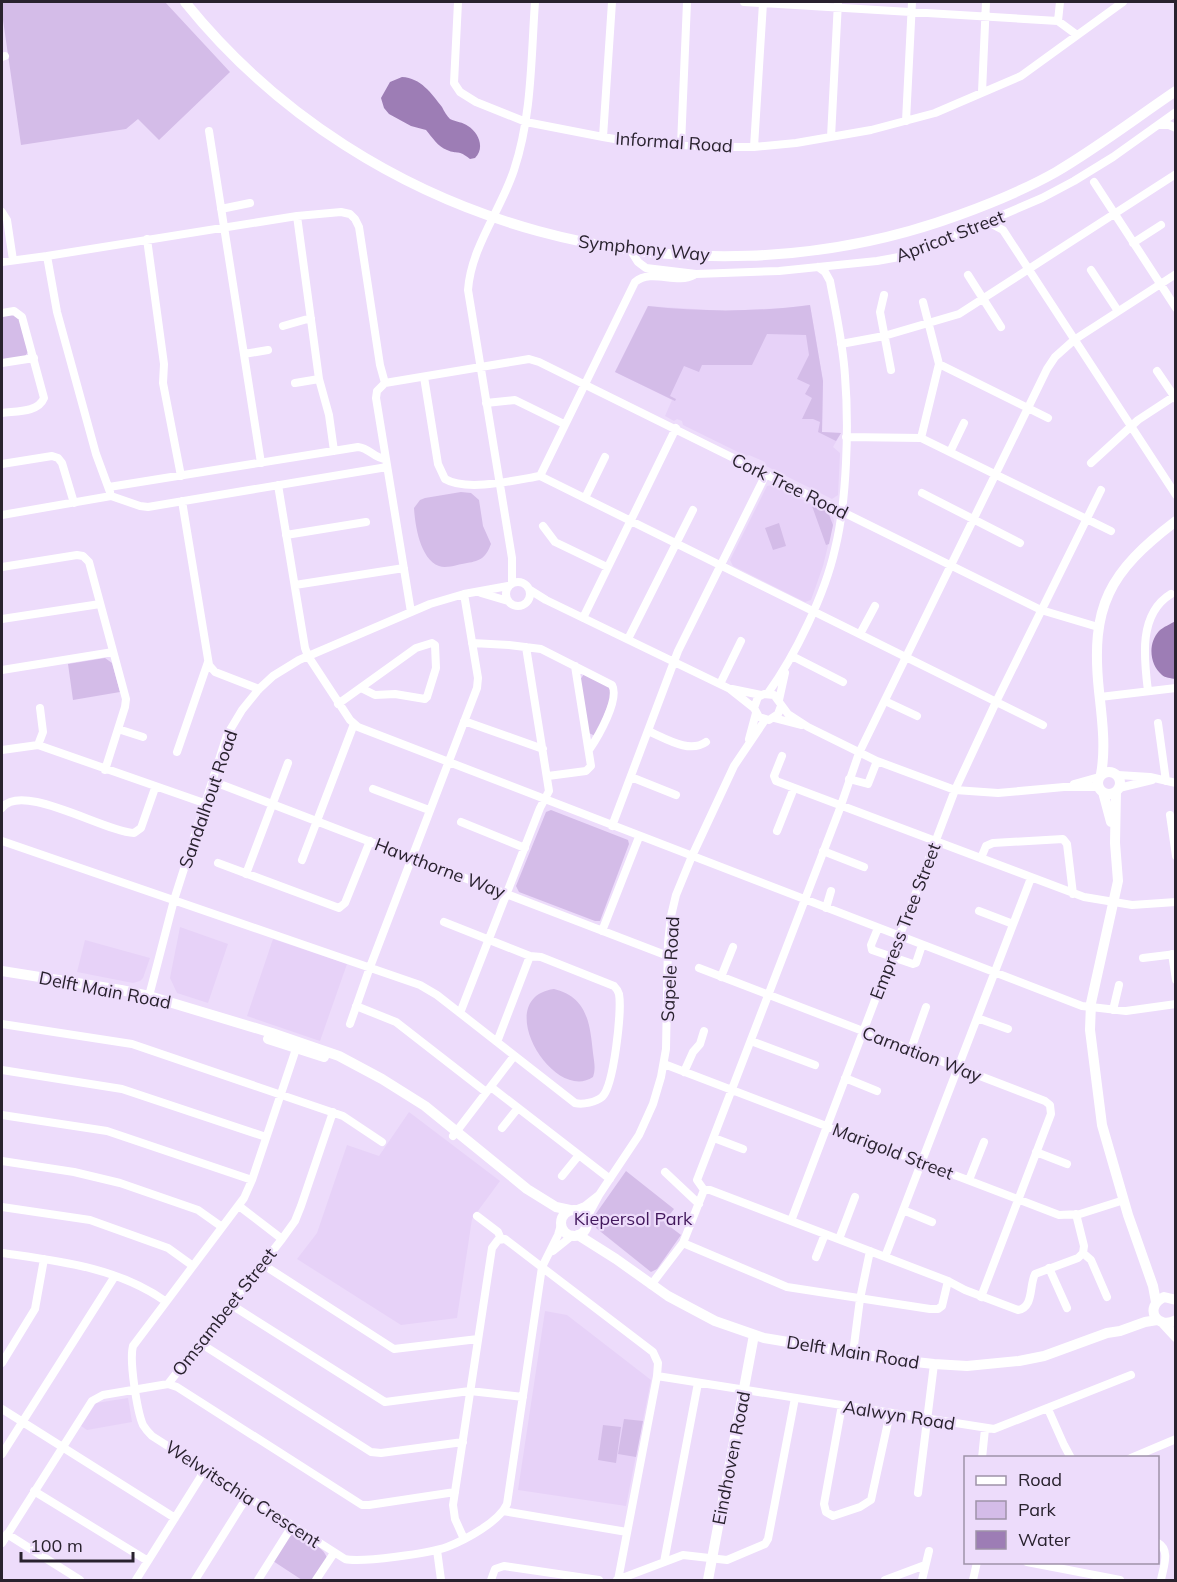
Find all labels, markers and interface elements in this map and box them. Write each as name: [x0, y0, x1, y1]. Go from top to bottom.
street label: Informal Road: [615, 126, 733, 158]
street label: Apricot Street: [892, 205, 1008, 267]
street label: Symphony Way: [577, 230, 711, 266]
street label: Cork Tree Road: [728, 448, 852, 524]
street label: Sandalhout Road: [174, 727, 242, 871]
street label: Hawthorne Way: [371, 832, 509, 904]
street label: Empress Tree Street: [865, 839, 945, 1003]
street label: Sapele Road: [656, 916, 684, 1022]
street label: Delft Main Road: [37, 966, 173, 1014]
street label: Carnation Way: [859, 1021, 985, 1087]
street label: Marigold Street: [829, 1117, 957, 1185]
park label: Kiepersol Park: [574, 1207, 693, 1230]
street label: Omsambeet Street: [167, 1243, 281, 1381]
street label: Delft Main Road: [785, 1330, 921, 1374]
street label: Eindhoven Road: [707, 1389, 755, 1527]
street label: Aalwyn Road: [841, 1395, 957, 1435]
street label: Welwitschia Crescent: [161, 1435, 325, 1553]
legend: [964, 1456, 1159, 1564]
text: Road: [1018, 1468, 1062, 1491]
text: Park: [1018, 1498, 1057, 1521]
scale bar: [21, 1525, 134, 1563]
text: Water: [1018, 1528, 1071, 1551]
text: 100 m: [30, 1534, 83, 1557]

